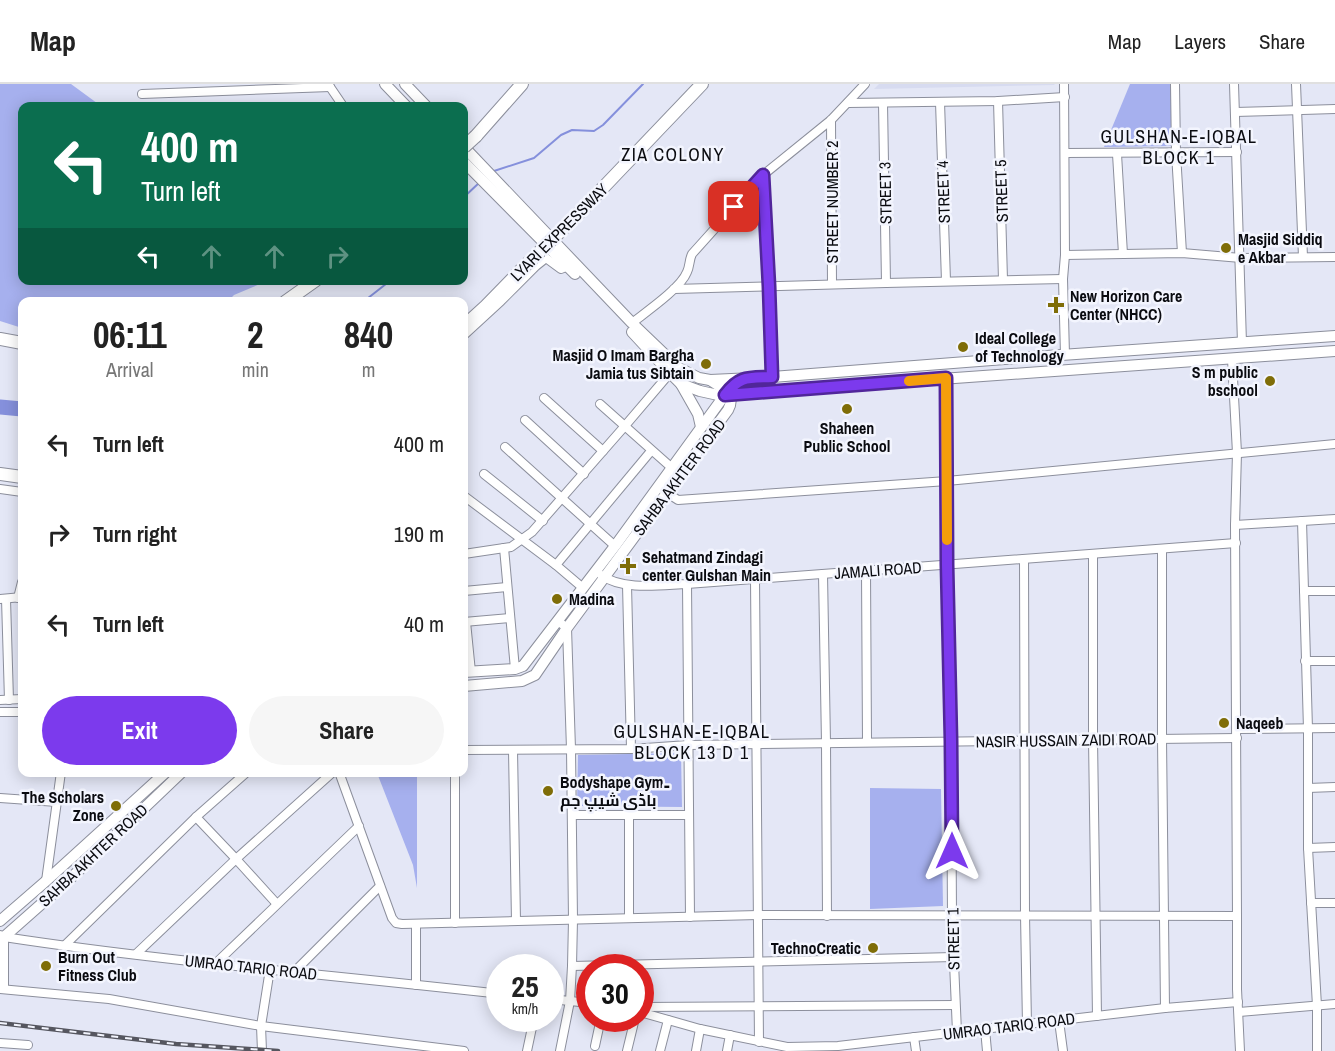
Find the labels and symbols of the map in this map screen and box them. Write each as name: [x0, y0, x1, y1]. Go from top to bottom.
district label: GULSHAN-E-IQBAL BLOCK 1: [1100, 124, 1258, 170]
street label: STREET NUMBER 2: [821, 141, 843, 263]
district label: ZIA COLONY: [621, 142, 725, 167]
street label: STREET 5: [989, 159, 1013, 223]
street label: STREET 4: [931, 160, 955, 224]
street label: STREET 3: [873, 162, 897, 224]
street label: LYARI EXPRESSWAY: [505, 178, 613, 286]
pin: [708, 181, 759, 232]
place label: Masjid Siddiq e Akbar: [1238, 228, 1323, 268]
marker: Masjid Siddiq e Akbar: [1219, 241, 1233, 255]
place label: New Horizon Care Center (NHCC): [1070, 285, 1182, 325]
marker: New Horizon Care Center (NHCC): [1047, 296, 1065, 314]
place label: Ideal College of Technology: [975, 327, 1064, 367]
marker: Ideal College of Technology: [956, 340, 970, 354]
place label: Masjid O Imam Bargha Jamia tus Sibtain: [553, 344, 695, 384]
marker: Masjid O Imam Bargha Jamia tus Sibtain: [699, 357, 713, 371]
place label: S m public bschool: [1192, 361, 1258, 401]
marker: S m public bschool: [1263, 374, 1277, 388]
marker: Shaheen Public School: [840, 402, 854, 416]
street label: SAHBA AKHTER ROAD: [628, 414, 730, 540]
place label: Shaheen Public School: [804, 417, 890, 457]
place label: Sehatmand Zindagi center Gulshan Main: [642, 546, 771, 586]
street label: JAMALI ROAD: [834, 556, 922, 584]
marker: Sehatmand Zindagi center Gulshan Main: [619, 557, 637, 575]
place label: Madina: [569, 588, 615, 610]
marker: Madina: [550, 592, 564, 606]
place label: Naqeeb: [1236, 712, 1283, 734]
marker: Naqeeb: [1217, 716, 1231, 730]
district label: GULSHAN-E-IQBAL BLOCK 13 D 1: [613, 719, 771, 765]
street label: NASIR HUSSAIN ZAIDI ROAD: [975, 727, 1157, 753]
place label: Bodyshape Gym۔ باڈی شیپ جم: [560, 771, 670, 812]
marker: Bodyshape Gym۔ باڈی شیپ جم: [541, 784, 555, 798]
place label: The Scholars Zone: [22, 786, 104, 826]
street label: SAHBA AKHTER ROAD: [34, 799, 152, 911]
marker: The Scholars Zone: [109, 799, 123, 813]
position arrow: [920, 819, 984, 883]
street label: STREET 1: [941, 907, 965, 970]
place label: TechnoCreatic: [771, 937, 861, 959]
marker: TechnoCreatic: [866, 941, 880, 955]
place label: Burn Out Fitness Club: [58, 946, 137, 986]
street label: UMRAO TARIQ ROAD: [184, 949, 318, 985]
speed limit sign: 30: [576, 954, 654, 1032]
marker: Burn Out Fitness Club: [39, 959, 53, 973]
street label: UMRAO TARIQ ROAD: [942, 1007, 1076, 1045]

